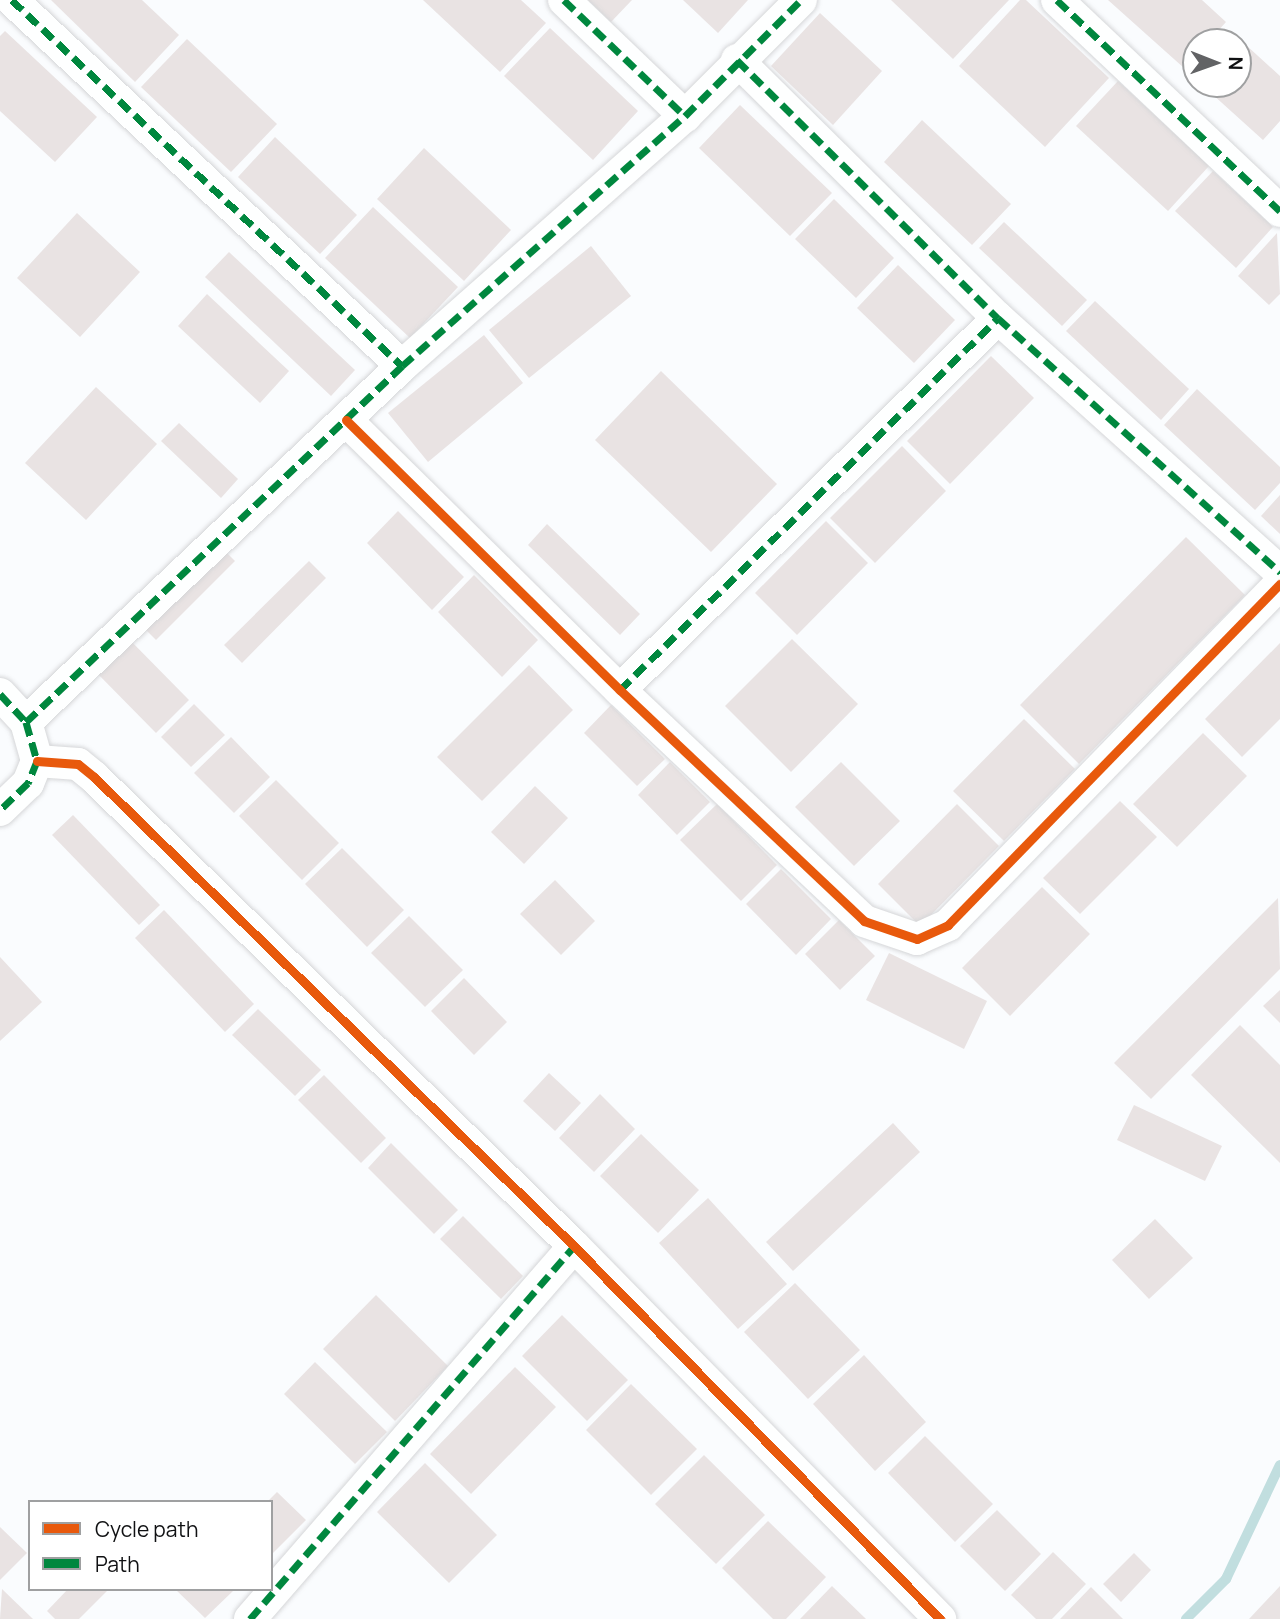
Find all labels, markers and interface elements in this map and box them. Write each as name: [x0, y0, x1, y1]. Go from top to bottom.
north arrow: [1182, 28, 1252, 98]
text: N: [1223, 56, 1249, 70]
legend: [28, 1500, 273, 1591]
text: Cycle path: [95, 1515, 198, 1543]
text: Path: [95, 1550, 140, 1578]

